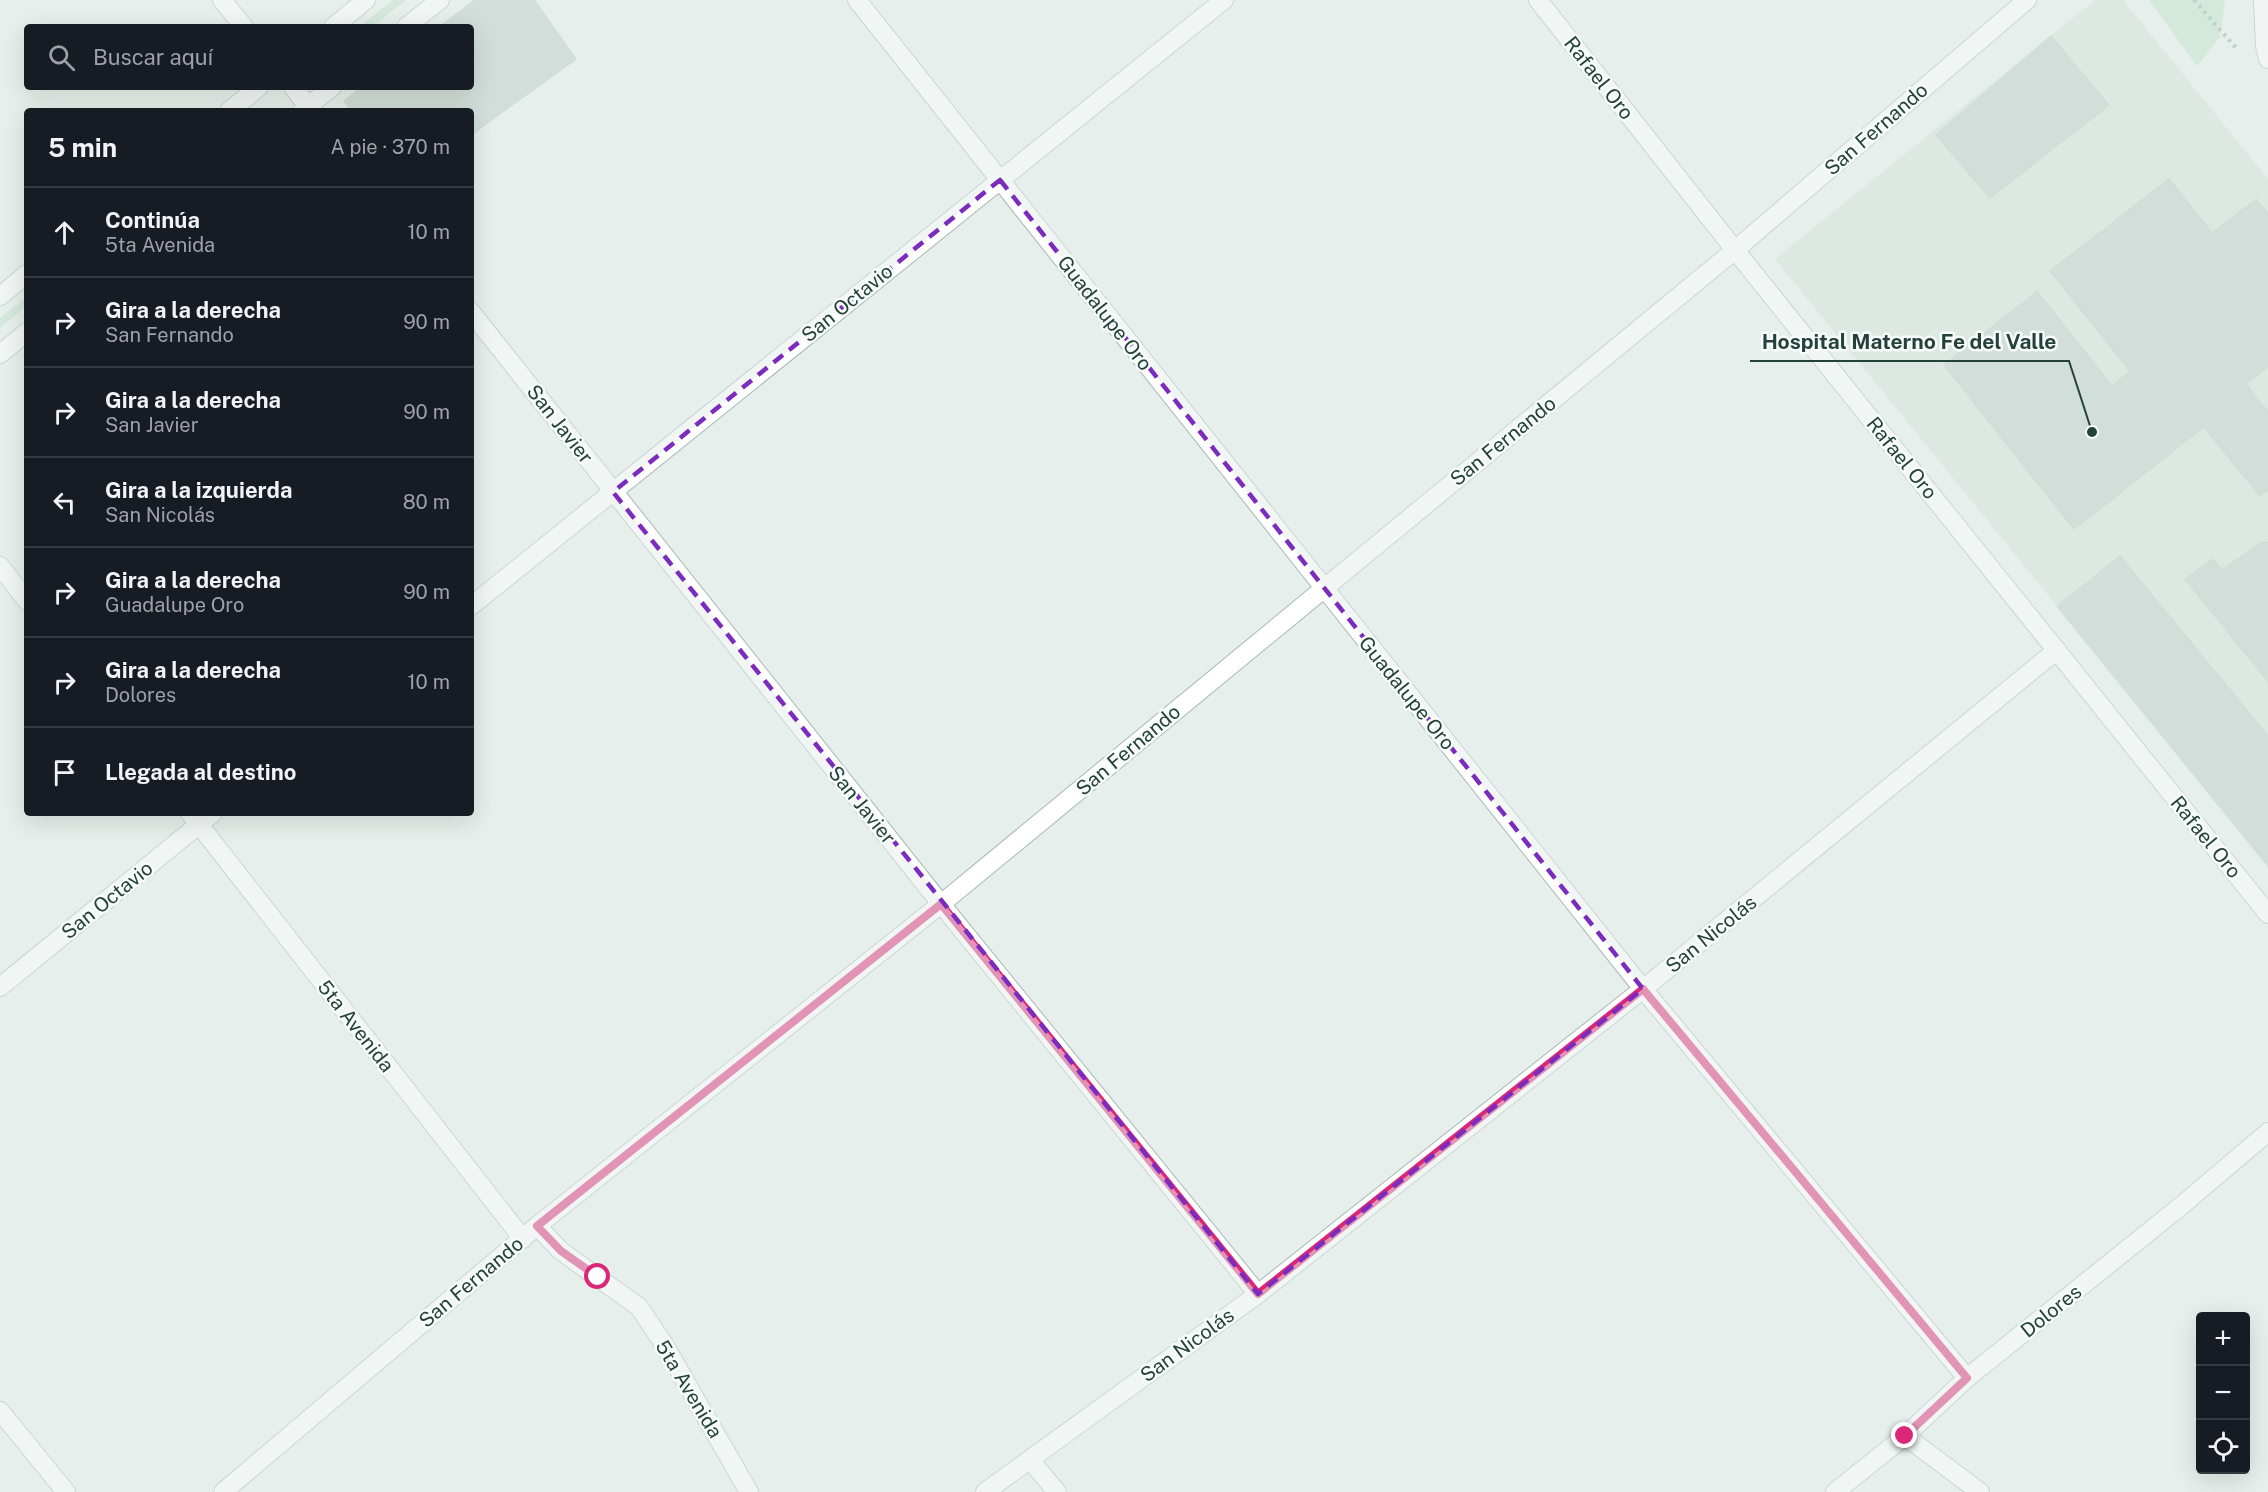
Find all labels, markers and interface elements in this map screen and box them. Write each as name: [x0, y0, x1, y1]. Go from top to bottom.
search box: [24, 24, 474, 90]
street label: Rafael Oro: [1559, 32, 1639, 124]
icon: search: [45, 41, 78, 74]
text: Buscar aquí: [93, 44, 213, 70]
street label: San Fernando: [1819, 78, 1933, 180]
text: 5 min: [48, 132, 117, 163]
text: A pie · 370 m: [330, 135, 450, 159]
text: Continúa: [105, 207, 200, 233]
icon: ahead: [48, 216, 81, 249]
text: 10 m: [407, 220, 450, 244]
text: 5ta Avenida: [105, 233, 215, 257]
street label: Guadalupe Oro: [1053, 251, 1157, 375]
street label: San Octavio: [796, 259, 898, 347]
text: Gira a la derecha: [105, 297, 281, 323]
icon: right: [48, 306, 81, 339]
text: 90 m: [403, 310, 450, 334]
callout: Hospital Materno Fe del Valle: [1750, 322, 2069, 361]
text: San Fernando: [105, 323, 234, 347]
text: Hospital Materno Fe del Valle: [1762, 329, 2056, 354]
street label: San Javier: [522, 380, 598, 468]
text: Gira a la derecha: [105, 387, 281, 413]
street label: San Fernando: [1445, 391, 1561, 491]
icon: right: [48, 396, 81, 429]
text: 90 m: [403, 400, 450, 424]
street label: Rafael Oro: [1862, 412, 1942, 504]
text: San Javier: [105, 413, 198, 437]
text: Gira a la izquierda: [105, 477, 292, 503]
icon: left: [48, 486, 81, 519]
text: 80 m: [403, 490, 450, 514]
text: San Nicolás: [105, 503, 215, 527]
text: Gira a la derecha: [105, 567, 281, 593]
icon: right: [48, 576, 81, 609]
text: 90 m: [403, 580, 450, 604]
text: Guadalupe Oro: [105, 593, 244, 617]
street label: Guadalupe Oro: [1354, 631, 1460, 755]
text: Gira a la derecha: [105, 657, 281, 683]
icon: right: [48, 666, 81, 699]
text: 10 m: [407, 670, 450, 694]
text: Dolores: [105, 683, 176, 707]
street label: San Fernando: [1071, 699, 1185, 801]
icon: arrive: [48, 756, 81, 789]
text: Llegada al destino: [105, 759, 296, 785]
street label: San Javier: [823, 761, 901, 849]
street label: Rafael Oro: [2166, 791, 2246, 883]
street label: San Octavio: [56, 856, 158, 944]
street label: San Nicolás: [1661, 890, 1761, 978]
street label: 5ta Avenida: [313, 975, 399, 1077]
street label: San Fernando: [414, 1231, 528, 1333]
route start: [584, 1263, 610, 1289]
street label: Dolores: [2016, 1279, 2086, 1343]
street label: San Nicolás: [1135, 1303, 1239, 1387]
map controls: [2196, 1312, 2250, 1474]
button: +: [2196, 1312, 2250, 1366]
street label: 5ta Avenida: [650, 1336, 728, 1442]
button: −: [2196, 1366, 2250, 1420]
button: locate: [2196, 1420, 2250, 1474]
route end: [1891, 1422, 1917, 1448]

